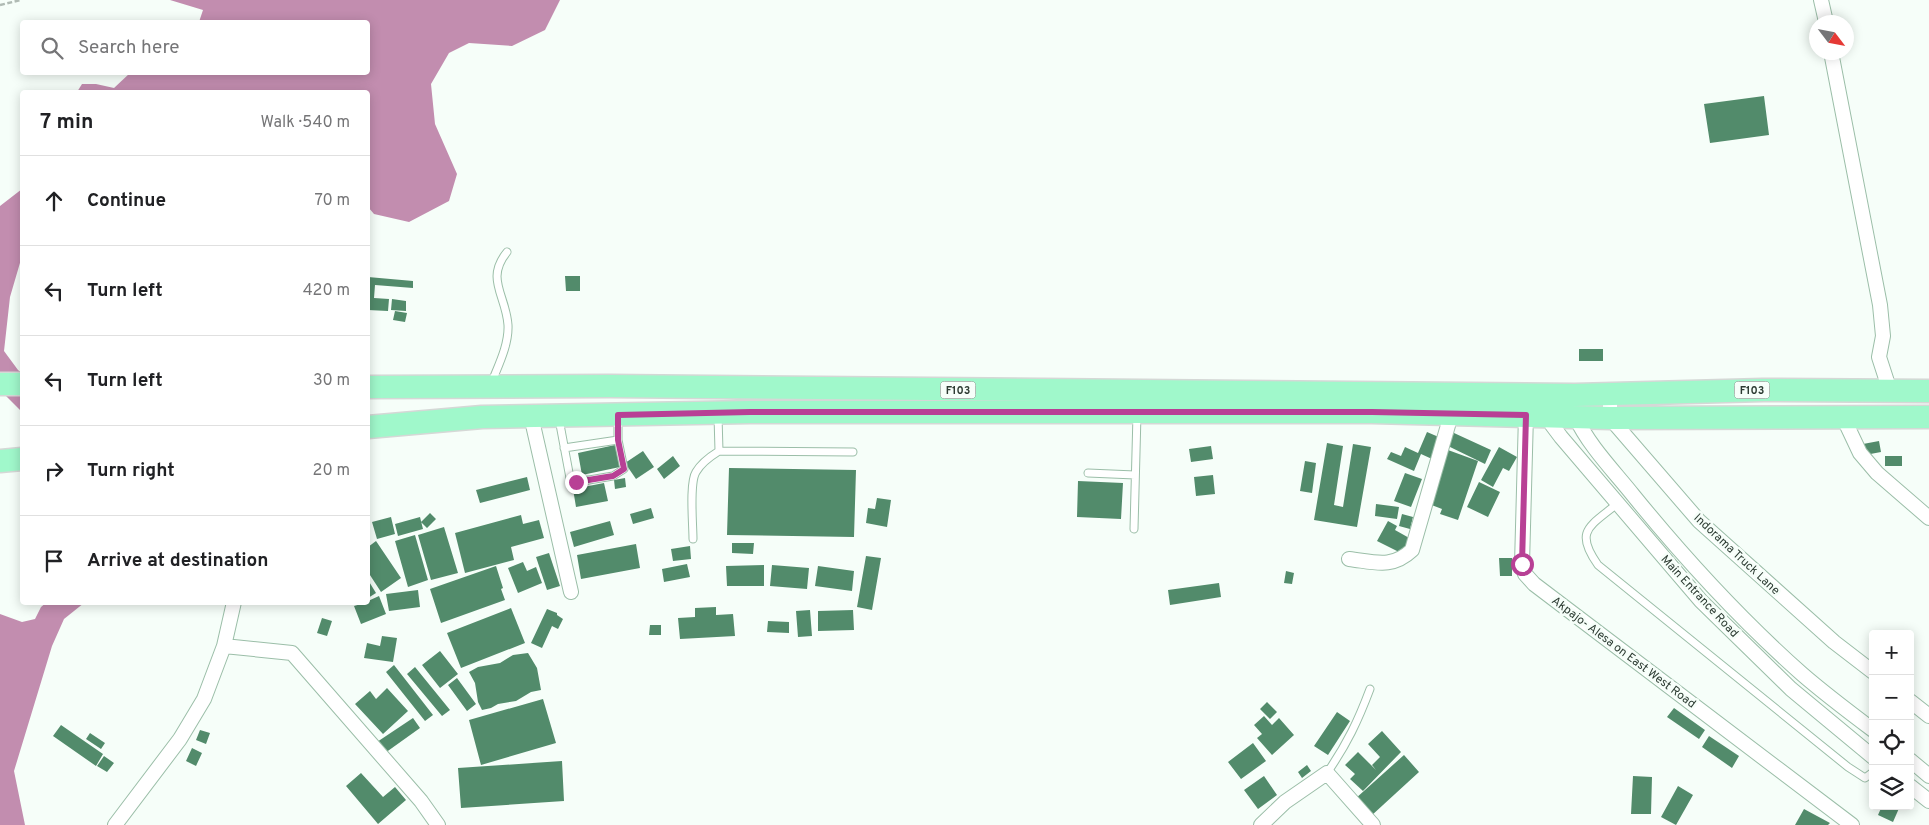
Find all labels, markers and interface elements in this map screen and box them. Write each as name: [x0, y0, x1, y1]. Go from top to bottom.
north arrow: [1809, 15, 1854, 60]
search box: [20, 20, 370, 75]
icon: search: [38, 34, 66, 62]
text: Search here: [78, 36, 180, 60]
text: 7 min: [40, 109, 93, 136]
text: Walk · 540 m: [261, 113, 350, 133]
icon: ahead: [40, 187, 68, 215]
text: Continue: [87, 189, 166, 213]
text: 70 m: [315, 191, 350, 211]
icon: left: [40, 277, 68, 305]
text: Turn left: [87, 279, 163, 303]
text: 420 m: [303, 281, 350, 301]
icon: left: [40, 367, 68, 395]
text: Turn left: [87, 369, 163, 393]
text: 30 m: [313, 371, 350, 391]
road number: F103: [940, 382, 976, 398]
road number: F103: [1734, 382, 1770, 398]
icon: right: [40, 457, 68, 485]
text: Turn right: [87, 459, 175, 483]
text: 20 m: [313, 461, 350, 481]
route end: [565, 471, 588, 494]
street label: Indorama Truck Lane: [1690, 511, 1783, 599]
icon: arrive: [40, 547, 68, 575]
text: Arrive at destination: [87, 549, 268, 573]
street label: Main Entrance Road: [1657, 552, 1742, 641]
route start: [1511, 553, 1534, 576]
street label: Akpajo- Alesa on East West Road: [1548, 593, 1699, 712]
map controls: [1869, 630, 1914, 810]
button: +: [1869, 630, 1914, 675]
button: −: [1869, 675, 1914, 720]
button: locate: [1869, 720, 1914, 765]
button: layers: [1869, 765, 1914, 810]

